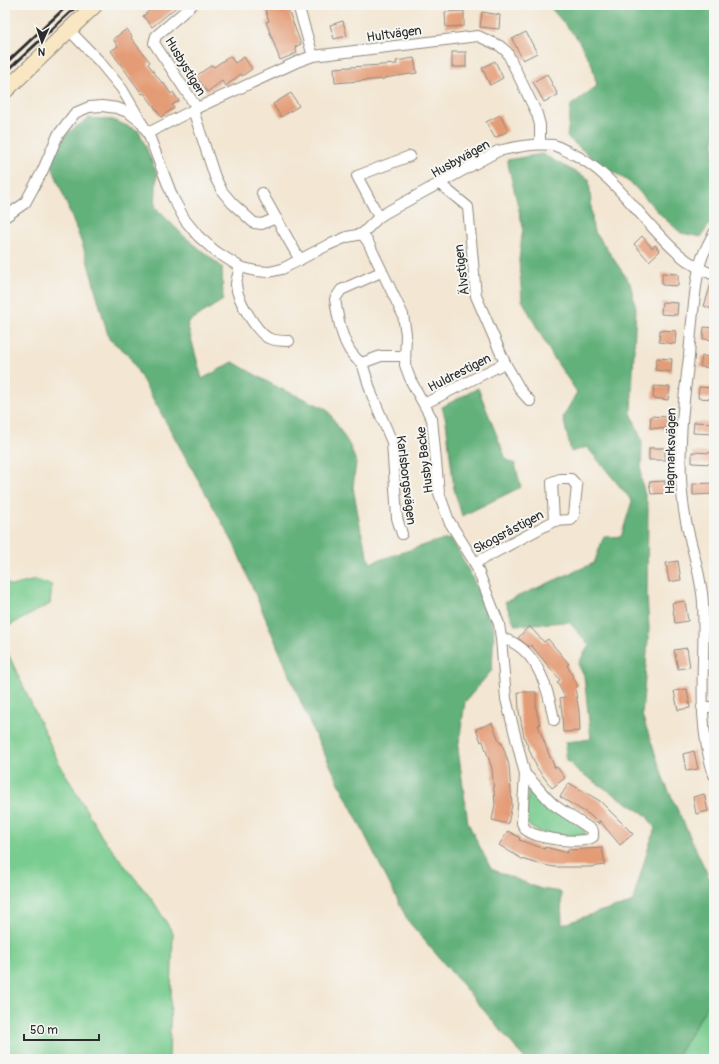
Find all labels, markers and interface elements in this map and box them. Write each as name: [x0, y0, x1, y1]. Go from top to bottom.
north arrow: [22, 22, 62, 62]
street label: Hultvägen: [366, 22, 423, 46]
street label: Husbystigen: [161, 34, 209, 99]
text: N: [37, 45, 46, 58]
street label: Husbyvägen: [428, 136, 493, 182]
street label: Älvstigen: [451, 244, 473, 296]
street label: Huldrestigen: [425, 350, 494, 396]
street label: Hagmarksvägen: [662, 408, 680, 494]
street label: Husby Backe: [413, 425, 437, 494]
street label: Karlsborgsvägen: [393, 435, 419, 526]
street label: Skogsråstigen: [471, 507, 546, 557]
scale bar: [24, 1016, 99, 1042]
text: 50 m: [30, 1023, 58, 1038]

